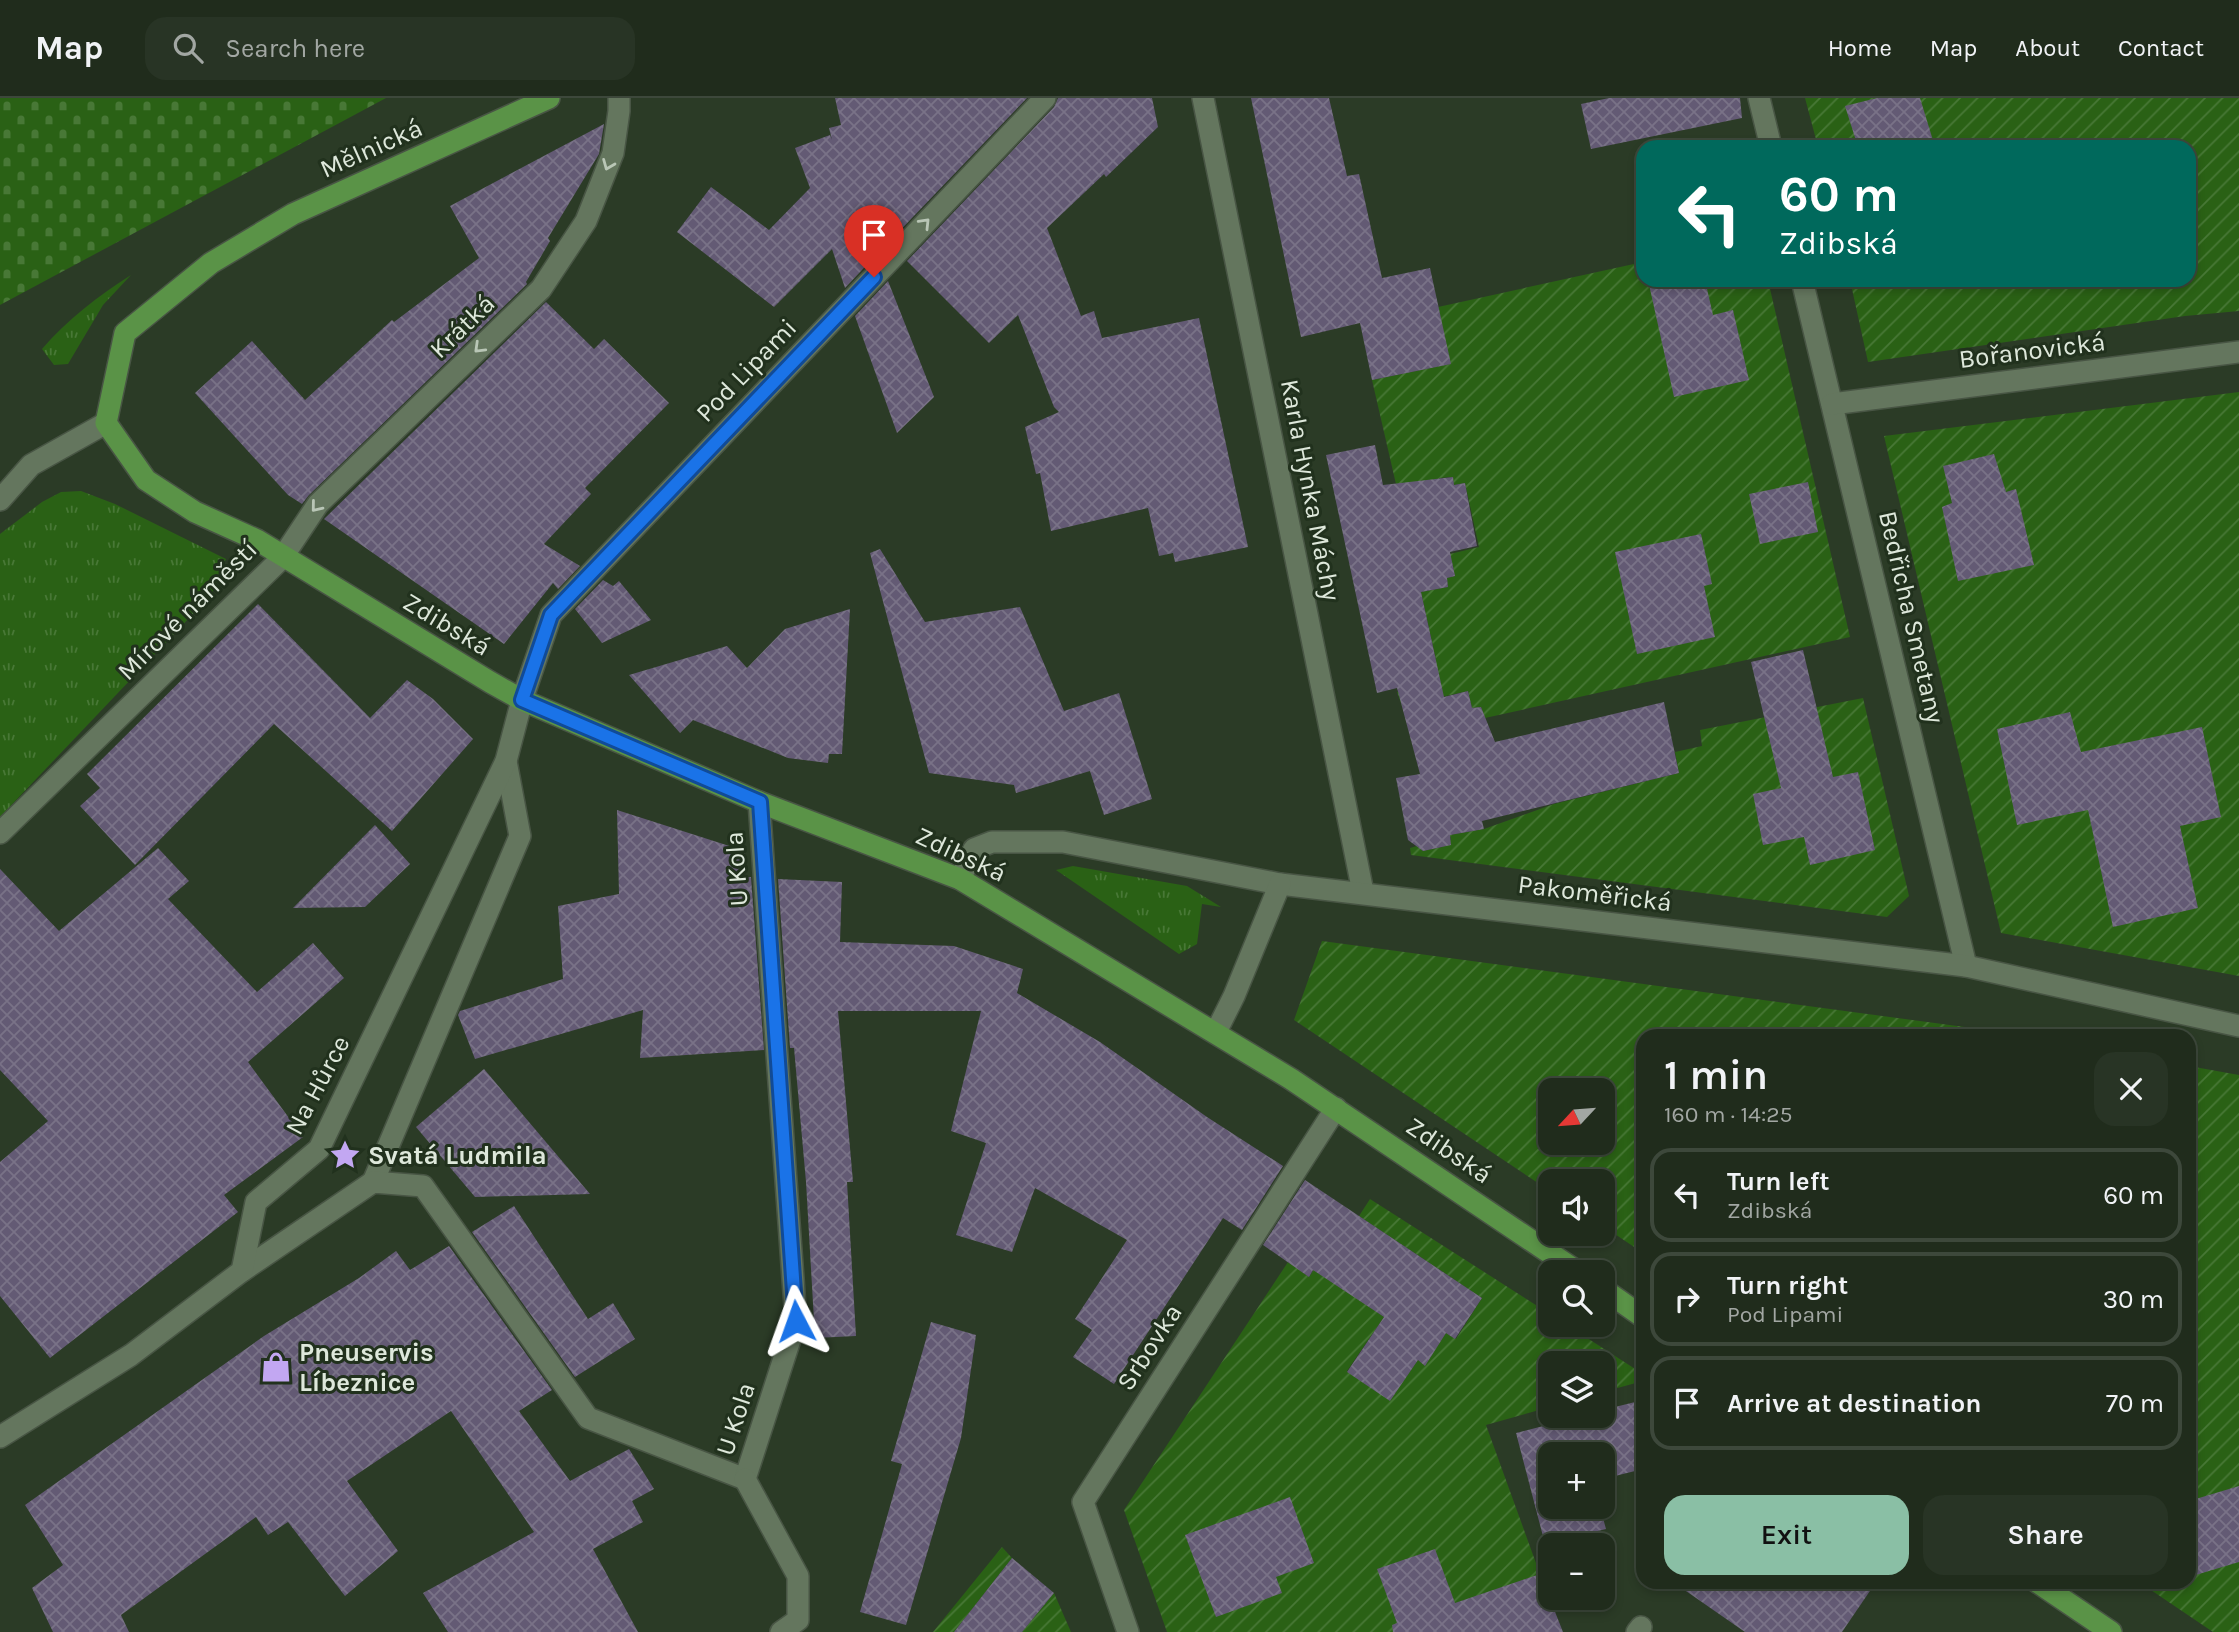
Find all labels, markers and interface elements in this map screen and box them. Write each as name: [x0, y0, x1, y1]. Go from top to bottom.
search box: [145, 17, 635, 80]
text: Map: [35, 29, 103, 67]
icon: search: [169, 29, 207, 67]
text: Search here: [225, 33, 365, 64]
text: Home: [1828, 34, 1892, 62]
text: Map: [1930, 34, 1977, 62]
text: About: [2015, 34, 2080, 62]
text: Contact: [2118, 34, 2204, 62]
street label: Mělnická: [315, 112, 427, 185]
one-way arrow: [603, 158, 617, 170]
text: 60 m: [1779, 166, 1899, 223]
icon: left: [1664, 168, 1755, 259]
pin: [844, 205, 904, 277]
icon: arrive: [855, 216, 893, 254]
one-way arrow: [916, 218, 929, 231]
text: Zdibská: [1779, 225, 1898, 262]
street label: Krátká: [423, 288, 501, 365]
street label: Pod Lipami: [689, 312, 803, 428]
street label: Bořanovická: [1957, 326, 2107, 375]
one-way arrow: [474, 340, 487, 353]
street label: Karla Hynka Máchy: [1274, 377, 1347, 604]
one-way arrow: [312, 500, 325, 512]
street label: Bedřicha Smetany: [1872, 508, 1951, 726]
street label: Mírové náměstí: [111, 534, 264, 687]
street label: Zdibská: [397, 586, 496, 663]
street label: Zdibská: [910, 820, 1011, 889]
street label: U Kola: [718, 831, 755, 907]
street label: Pakoměřická: [1516, 869, 1674, 918]
street label: Na Hůrce: [279, 1030, 356, 1140]
text: 1 min: [1664, 1050, 1768, 1100]
button: close: [2094, 1052, 2168, 1126]
north arrow: [1538, 1078, 1615, 1155]
map controls: [1538, 1078, 1615, 1610]
text: 160 m · 14:25: [1664, 1101, 1793, 1128]
street label: Zdibská: [1400, 1111, 1497, 1190]
place icon: Svatá Ludmila: [328, 1138, 362, 1172]
place label: Svatá Ludmila: [368, 1140, 547, 1171]
text: Turn left: [1727, 1166, 1829, 1197]
button: sound: [1538, 1169, 1615, 1246]
icon: left: [1668, 1176, 1706, 1214]
text: 60 m: [2103, 1180, 2164, 1211]
text: Zdibská: [1727, 1197, 1812, 1224]
button: search: [1538, 1260, 1615, 1337]
text: Turn right: [1727, 1270, 1848, 1301]
icon: right: [1668, 1280, 1706, 1318]
position arrow: [759, 1284, 833, 1358]
text: 30 m: [2103, 1284, 2164, 1315]
street label: Srbovka: [1110, 1298, 1189, 1396]
text: Pod Lipami: [1727, 1301, 1843, 1328]
place label: Pneuservis Líbeznice: [299, 1337, 434, 1398]
shop icon: Pneuservis Líbeznice: [259, 1350, 293, 1384]
button: layers: [1538, 1351, 1615, 1428]
street label: U Kola: [709, 1379, 762, 1459]
icon: arrive: [1668, 1384, 1706, 1422]
text: Arrive at destination: [1727, 1388, 1981, 1419]
text: 70 m: [2106, 1388, 2164, 1419]
button: +: [1538, 1442, 1615, 1519]
button: Exit: [1664, 1495, 1909, 1575]
button: Share: [1923, 1495, 2168, 1575]
button: −: [1538, 1533, 1615, 1610]

